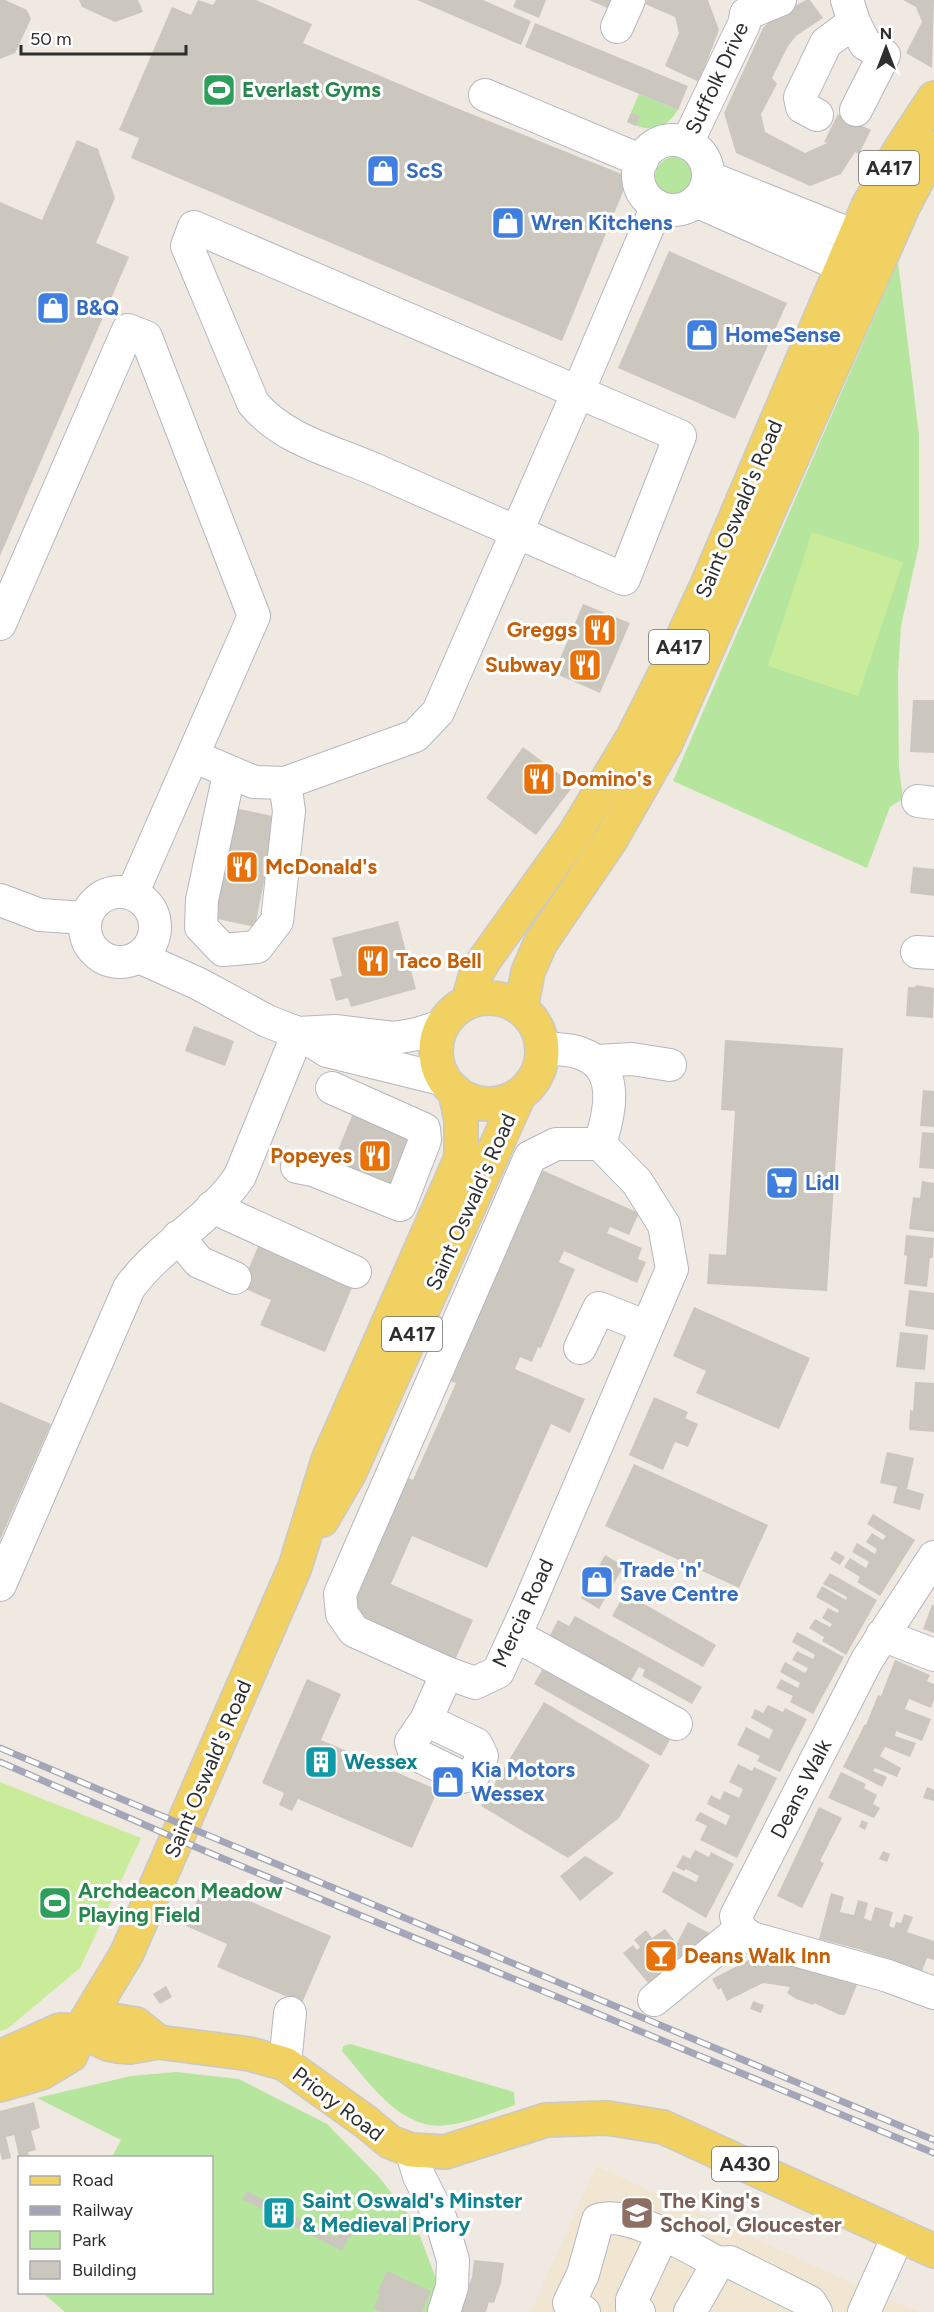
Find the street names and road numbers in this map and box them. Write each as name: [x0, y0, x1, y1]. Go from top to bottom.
street label: Suffolk Drive: [680, 18, 753, 138]
road number: A417: [859, 151, 919, 185]
street label: Saint Oswald's Road: [690, 416, 787, 601]
road number: A417: [649, 630, 709, 664]
street label: Saint Oswald's Road: [420, 1110, 521, 1294]
road number: A417: [382, 1317, 442, 1351]
street label: Mercia Road: [487, 1555, 559, 1671]
street label: Saint Oswald's Road: [159, 1676, 256, 1861]
street label: Deans Walk: [765, 1734, 837, 1843]
street label: Priory Road: [288, 2061, 389, 2146]
road number: A430: [712, 2147, 778, 2181]

